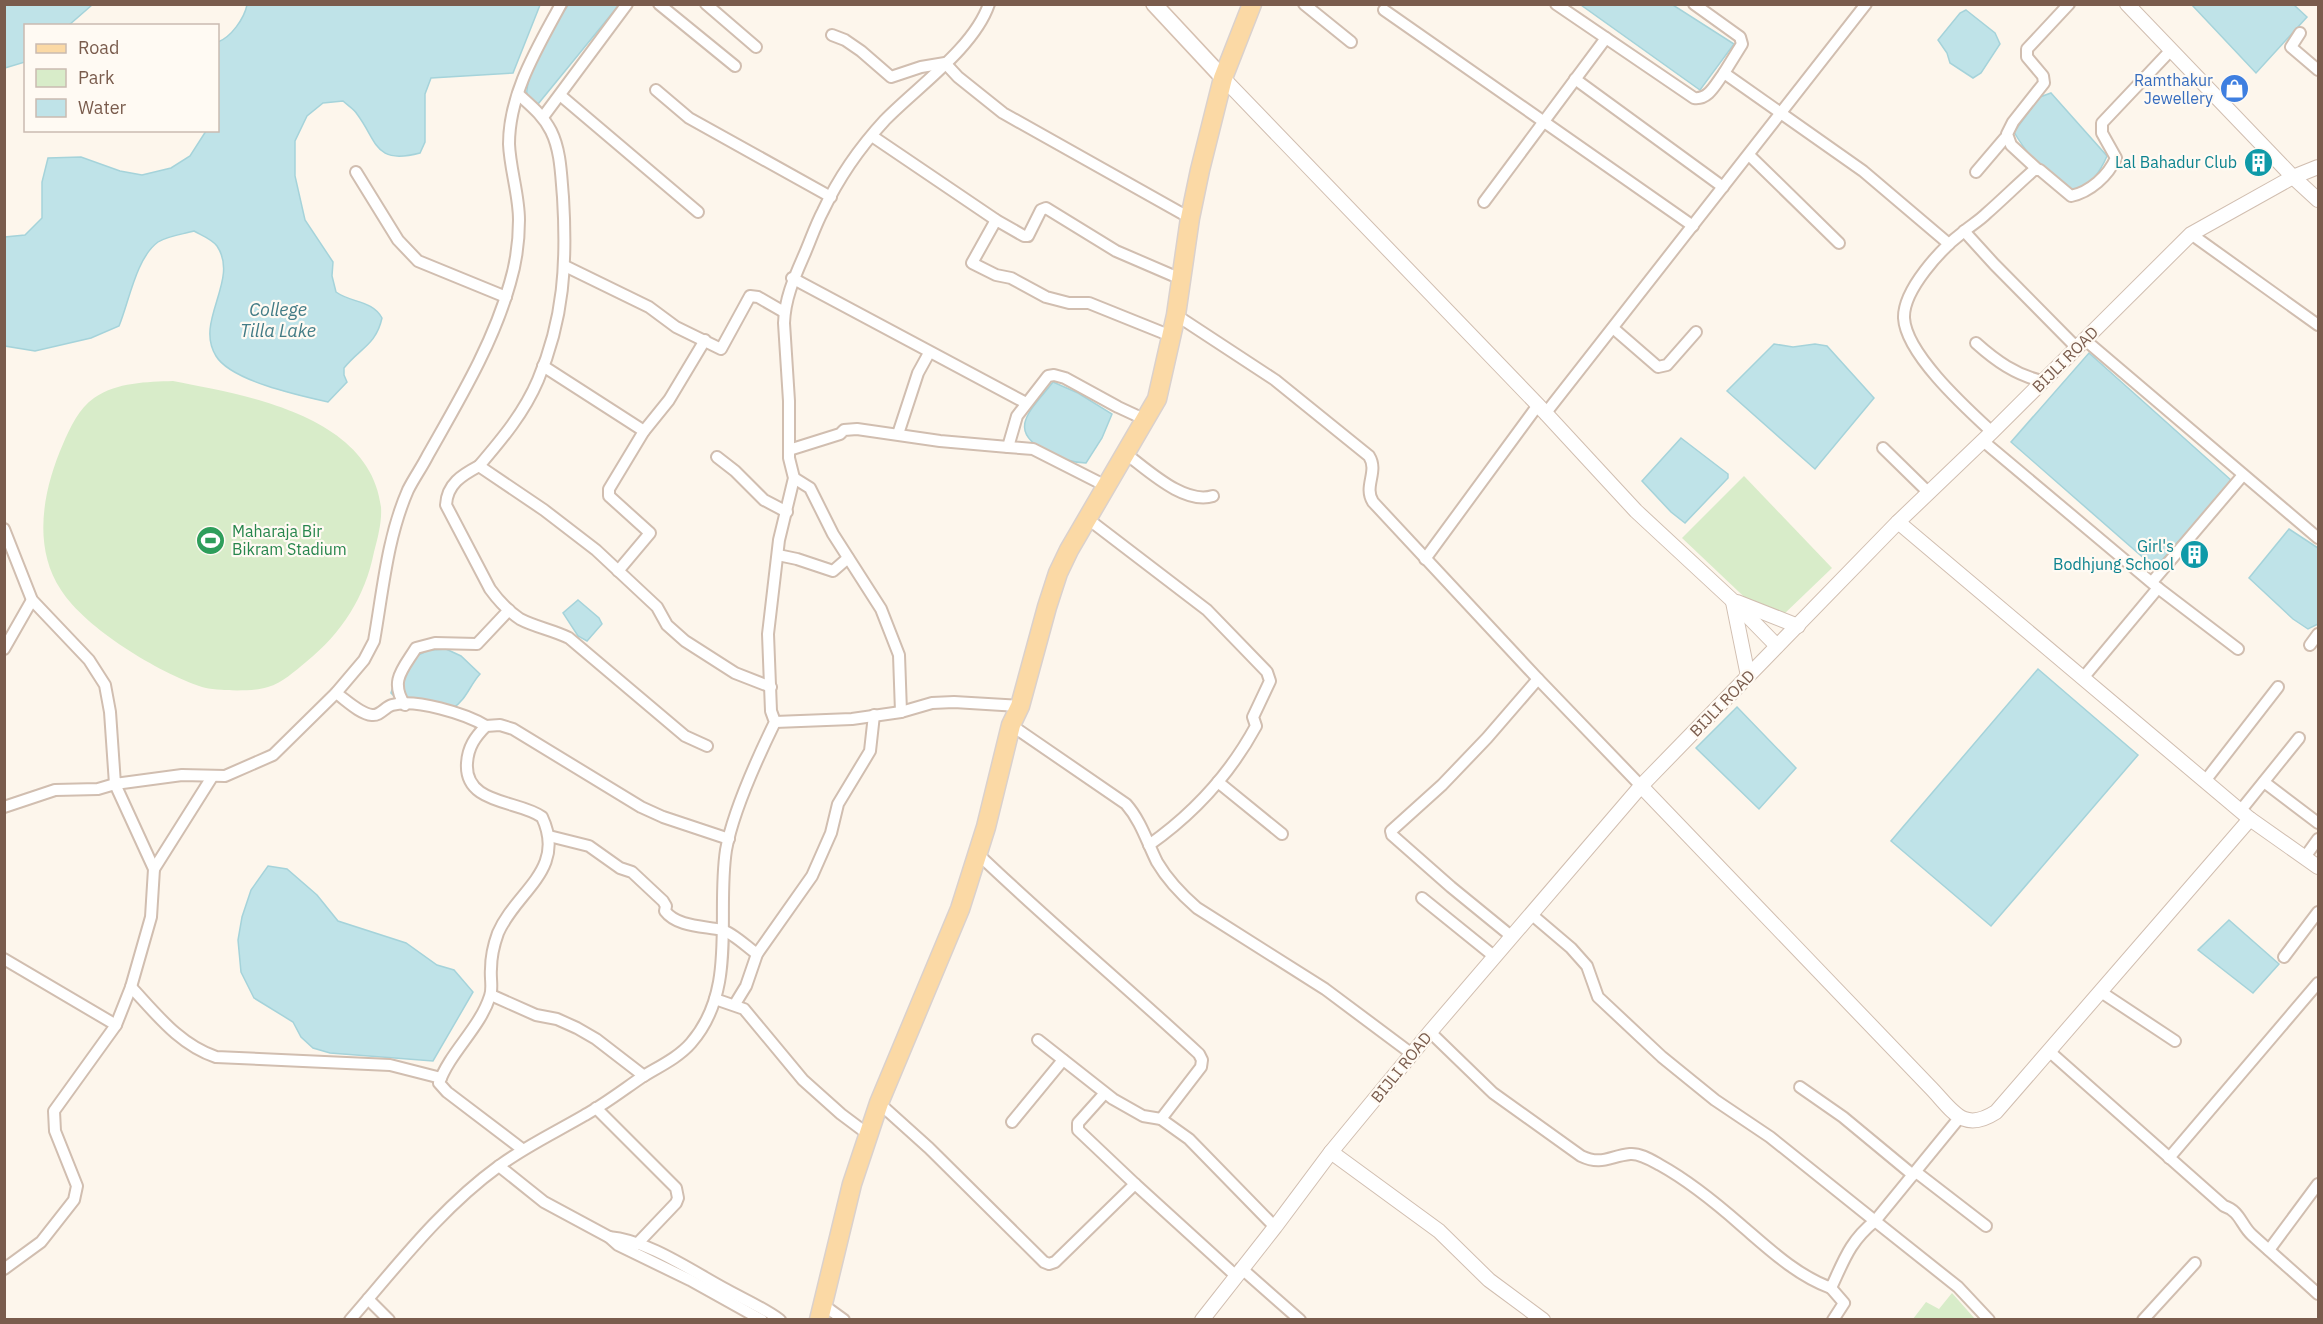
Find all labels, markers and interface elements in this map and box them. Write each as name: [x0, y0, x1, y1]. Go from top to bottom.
legend: [24, 24, 219, 132]
text: Road: [78, 36, 119, 59]
text: Park: [78, 66, 115, 89]
place label: Ramthakur Jewellery: [2134, 70, 2213, 108]
shop icon: Ramthakur Jewellery: [2218, 73, 2250, 105]
text: Water: [78, 96, 127, 119]
building icon: Lal Bahadur Club: [2242, 146, 2274, 178]
place label: Lal Bahadur Club: [2115, 152, 2237, 172]
water label: College Tilla Lake: [240, 298, 316, 342]
street label: BIJLI ROAD: [2028, 322, 2102, 396]
place label: Maharaja Bir Bikram Stadium: [232, 521, 347, 559]
sports icon: Maharaja Bir Bikram Stadium: [195, 524, 227, 556]
place label: Girl's Bodhjung School: [2053, 536, 2174, 574]
building icon: Girl's Bodhjung School: [2179, 539, 2211, 571]
street label: BIJLI ROAD: [1685, 665, 1759, 741]
street label: BIJLI ROAD: [1366, 1028, 1436, 1106]

